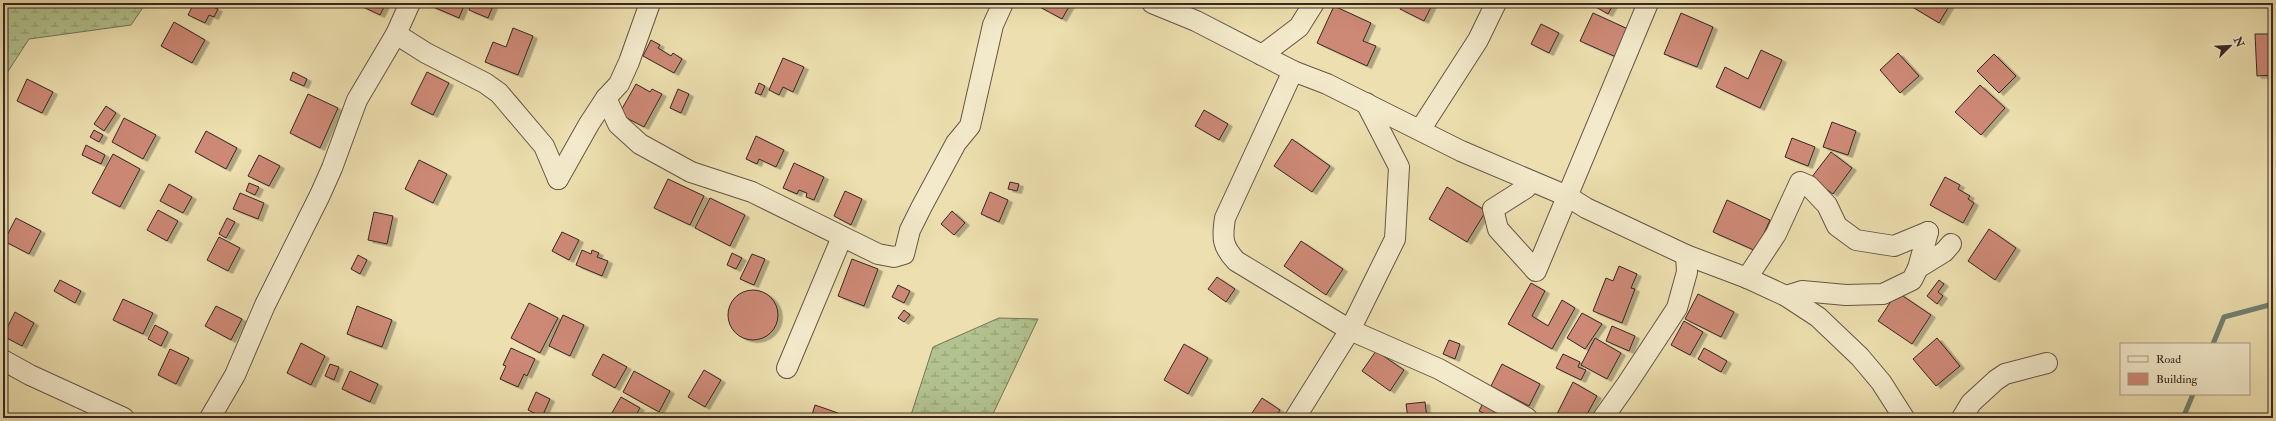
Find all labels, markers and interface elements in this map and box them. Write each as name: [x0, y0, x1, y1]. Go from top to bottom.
north arrow: [2210, 26, 2250, 66]
text: N: [2230, 34, 2247, 50]
legend: [2120, 343, 2250, 395]
text: Road: [2156, 352, 2181, 367]
text: Building: [2156, 372, 2199, 387]

